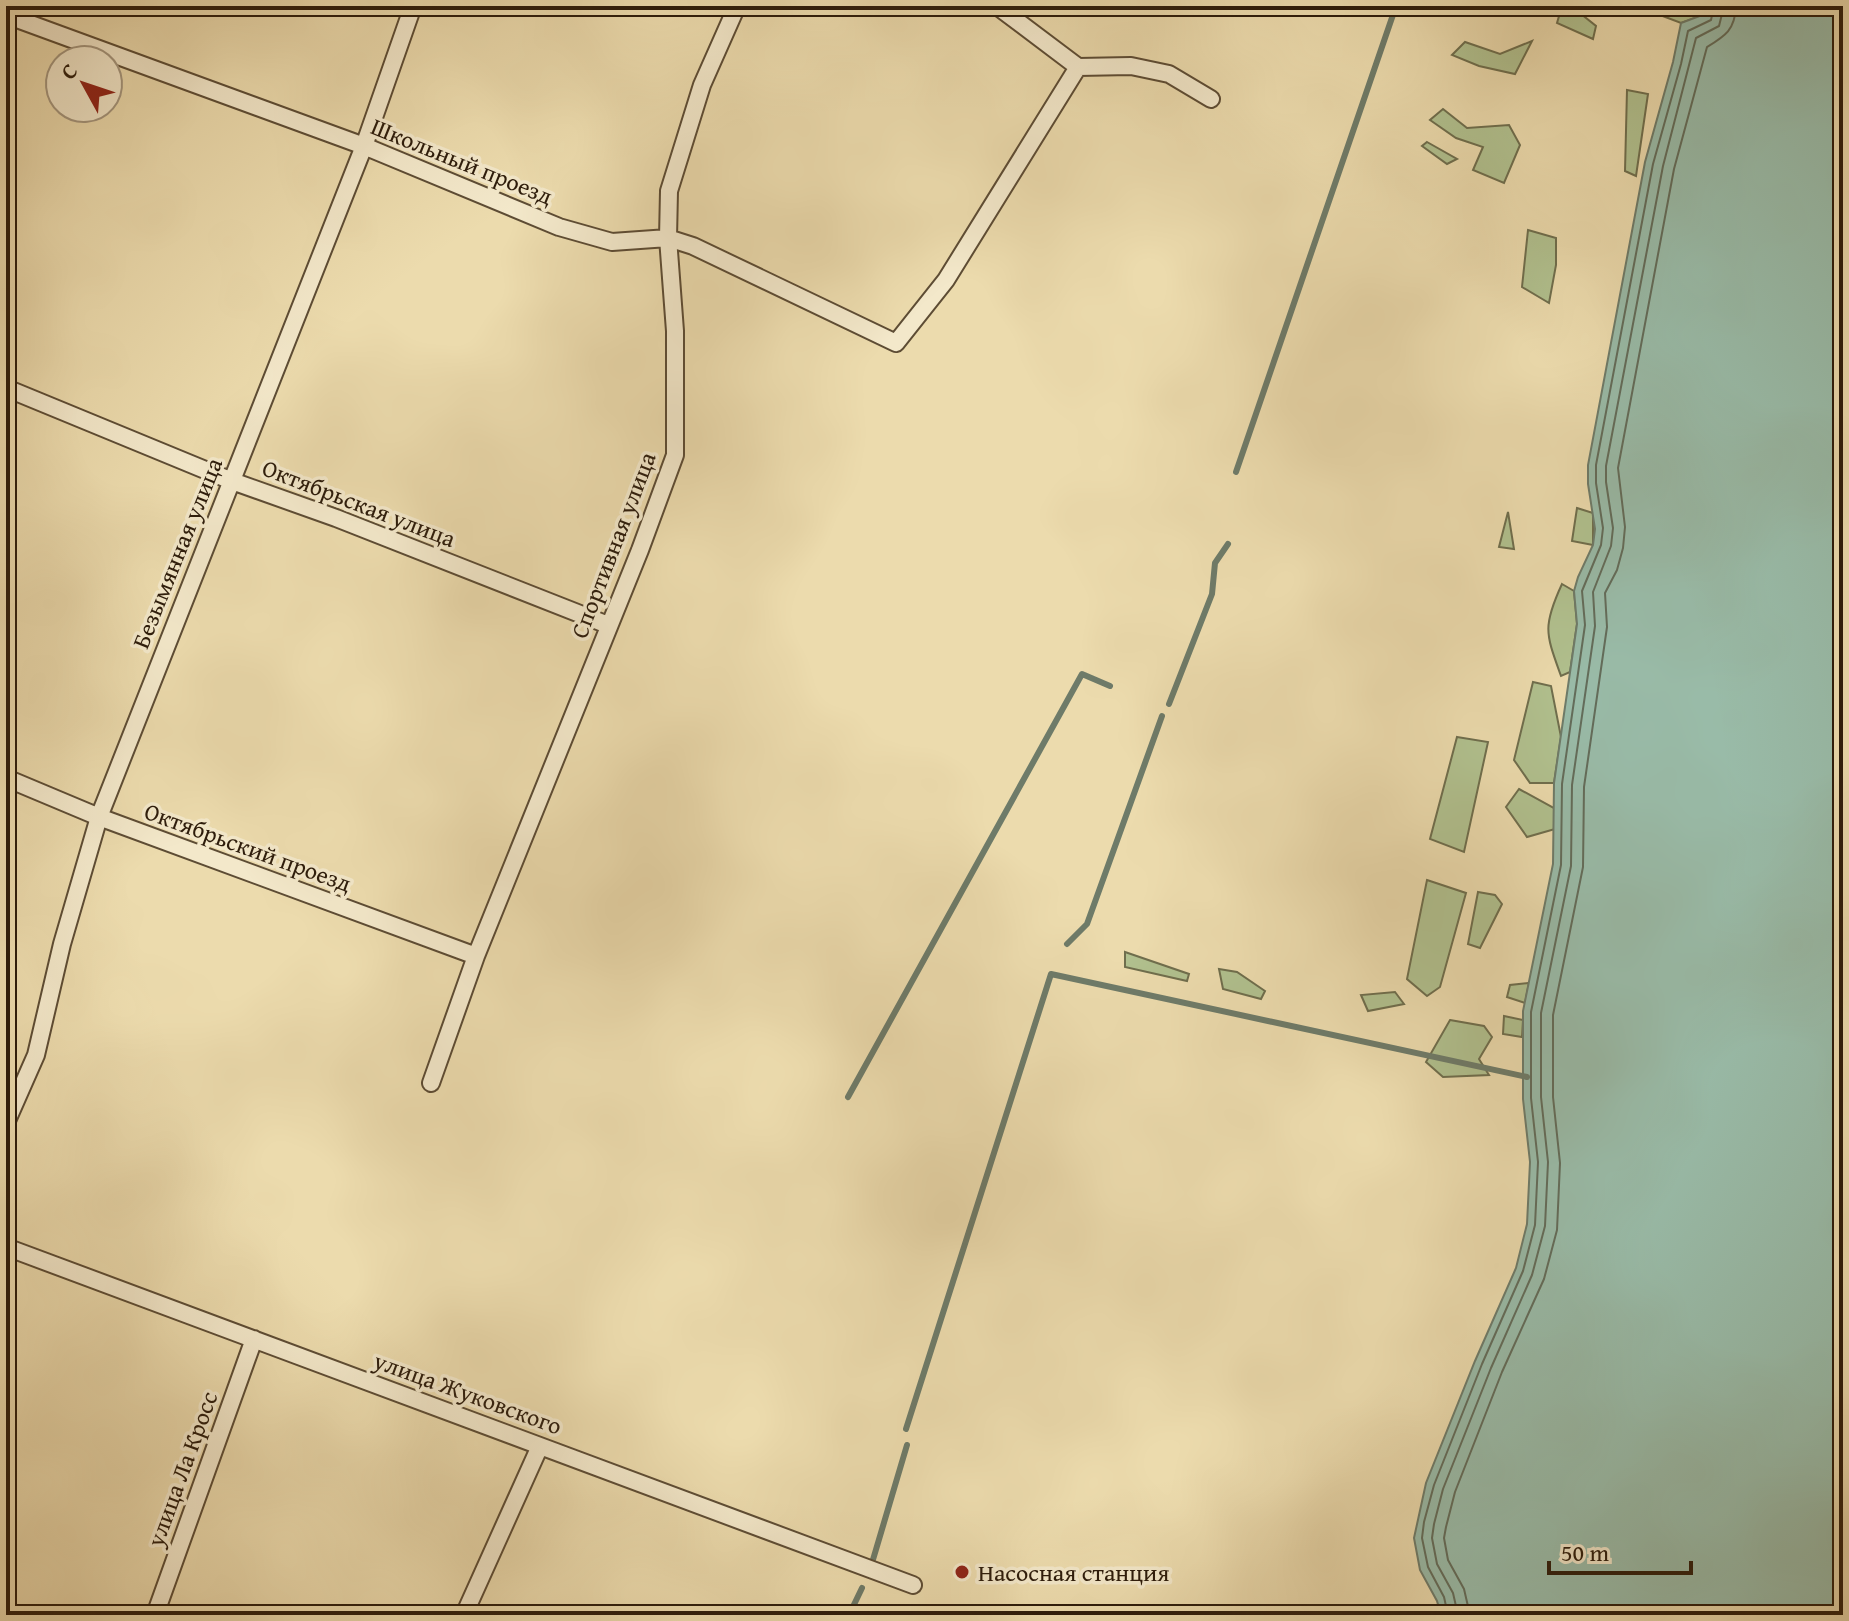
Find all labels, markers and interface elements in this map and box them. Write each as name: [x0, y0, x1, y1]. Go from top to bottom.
north arrow: [44, 44, 124, 124]
text: С: [52, 56, 85, 86]
street label: Школьный проезд: [366, 109, 558, 213]
street label: Спортивная улица: [561, 446, 665, 643]
street label: Октябрьская улица: [257, 450, 461, 556]
street label: Безымянная улица: [123, 452, 231, 654]
street label: Октябрьский проезд: [140, 793, 356, 901]
street label: улица Жуковского: [368, 1342, 567, 1443]
street label: улица Ла Кросс: [137, 1386, 226, 1553]
scale bar: [1549, 1525, 1691, 1575]
text: 50 m: [1561, 1535, 1609, 1570]
place label: Насосная станция: [978, 1555, 1169, 1590]
marker: Насосная станция: [953, 1563, 971, 1581]

